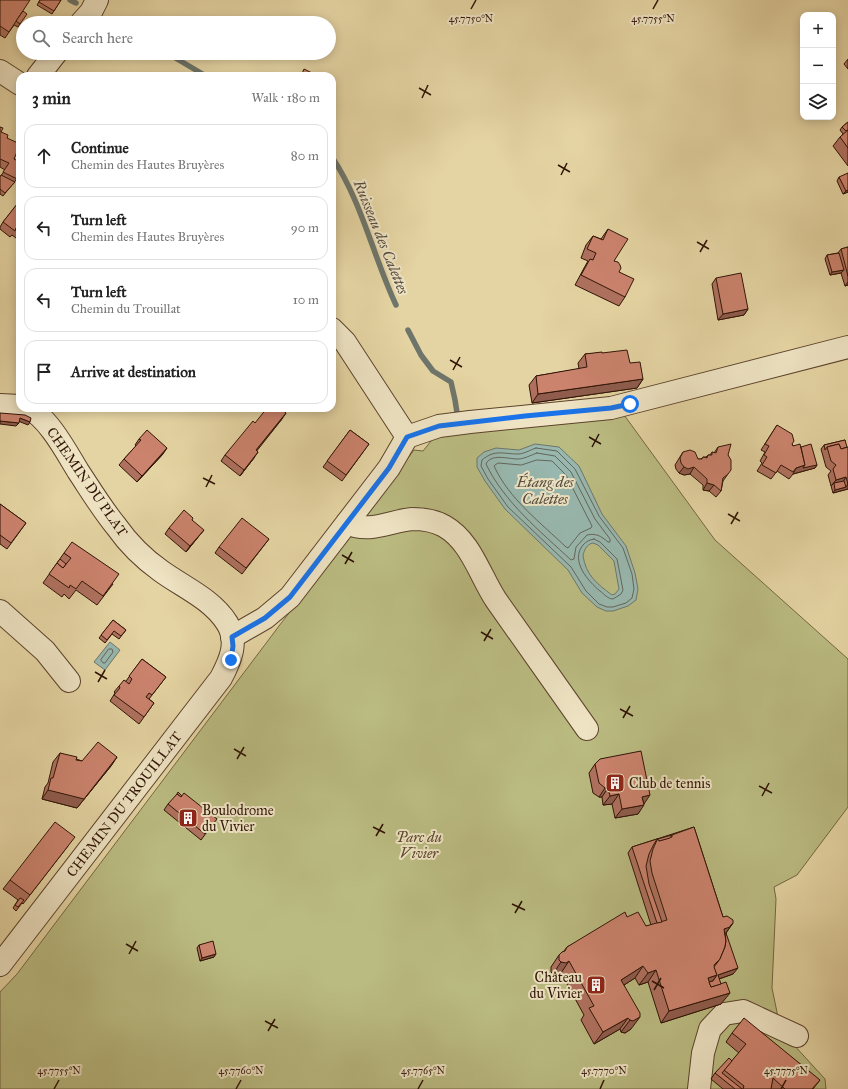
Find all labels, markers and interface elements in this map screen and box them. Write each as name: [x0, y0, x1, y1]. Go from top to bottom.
map controls: [800, 12, 836, 120]
button: +: [800, 12, 836, 48]
text: 45.7750°N: [449, 13, 494, 25]
text: 45.7755°N: [631, 13, 675, 25]
search box: [16, 16, 336, 60]
icon: search: [30, 27, 52, 49]
text: Search here: [62, 29, 133, 47]
button: −: [800, 48, 836, 84]
button: layers: [800, 84, 836, 120]
text: 3 min: [32, 88, 71, 109]
text: Walk · 180 m: [251, 90, 320, 106]
text: Continue: [71, 139, 129, 157]
icon: ahead: [33, 145, 55, 167]
text: 80 m: [291, 148, 319, 164]
text: Chemin des Hautes Bruyères: [71, 157, 224, 173]
water label: Ruisseau des Calettes: [349, 176, 412, 297]
text: Turn left: [71, 211, 127, 229]
icon: left: [33, 217, 55, 239]
text: 90 m: [291, 220, 319, 236]
text: Chemin des Hautes Bruyères: [71, 229, 224, 245]
text: Turn left: [71, 283, 127, 301]
icon: left: [33, 289, 55, 311]
text: 10 m: [293, 292, 319, 308]
text: Chemin du Trouillat: [71, 301, 181, 317]
icon: arrive: [33, 361, 55, 383]
text: Arrive at destination: [71, 363, 196, 381]
route start: [621, 395, 639, 413]
street label: CHEMIN DU PLAT: [43, 424, 131, 540]
water label: Étang des Calettes: [515, 472, 574, 508]
route end: [222, 651, 240, 669]
street label: CHEMIN DU TROUILLAT: [63, 728, 185, 880]
building icon: Club de tennis: [604, 772, 626, 794]
place label: Club de tennis: [629, 775, 710, 792]
place label: Boulodrome du Vivier: [202, 802, 274, 835]
building icon: Boulodrome du Vivier: [177, 807, 199, 829]
park label: Parc du Vivier: [396, 829, 442, 862]
place label: Château du Vivier: [529, 969, 583, 1002]
building icon: Château du Vivier: [585, 974, 607, 996]
text: 45.7755°N: [37, 1065, 81, 1077]
text: 45.7760°N: [218, 1065, 264, 1077]
text: 45.7765°N: [401, 1065, 445, 1077]
text: 45.7770°N: [581, 1065, 627, 1077]
text: 45.7775°N: [764, 1065, 809, 1077]

